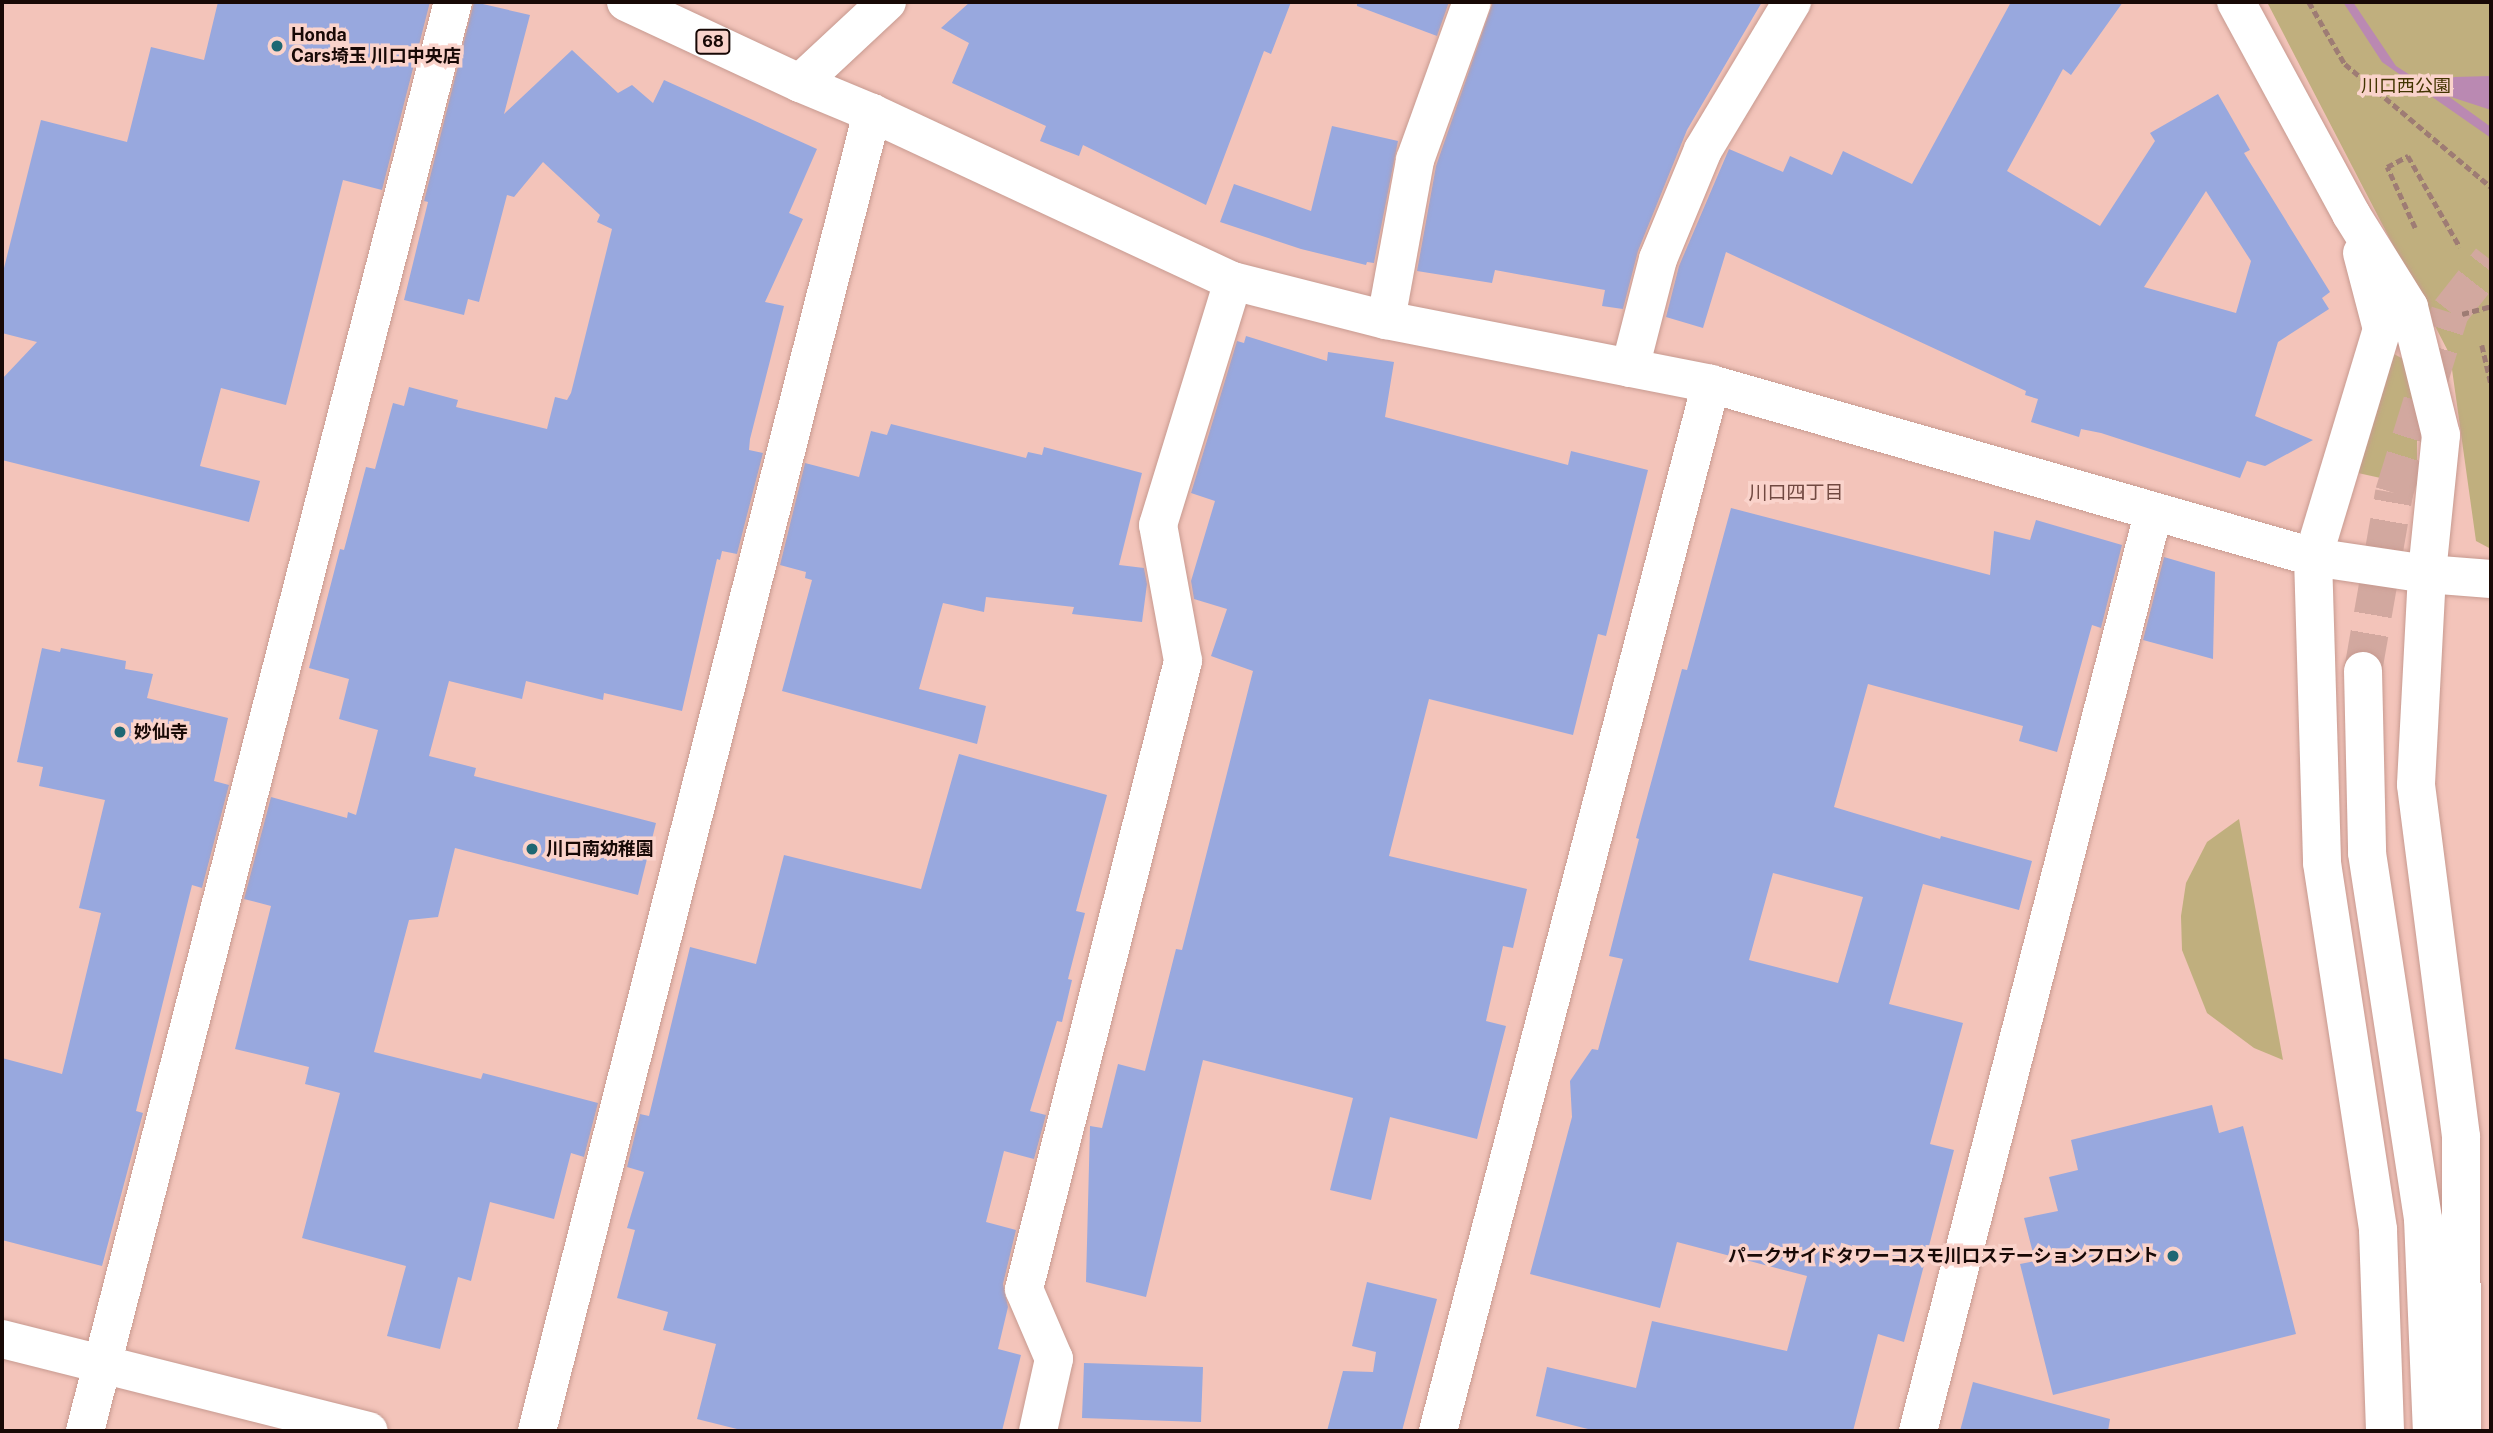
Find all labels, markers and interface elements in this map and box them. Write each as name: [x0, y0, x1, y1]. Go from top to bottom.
place label: Honda Cars埼玉 川口中央店: [291, 25, 461, 68]
road number: 68: [694, 30, 732, 54]
marker: Honda Cars埼玉 川口中央店: [269, 38, 285, 54]
park label: 川口西公園: [2361, 75, 2451, 97]
district label: 川口四丁目: [1749, 482, 1843, 504]
place label: 妙仙寺: [134, 721, 188, 743]
marker: 妙仙寺: [112, 724, 128, 740]
place label: 川口南幼稚園: [546, 838, 654, 860]
marker: 川口南幼稚園: [524, 841, 540, 857]
place label: パークサイドタワーコスモ川口ステーションフロント: [1727, 1245, 2159, 1267]
marker: パークサイドタワーコスモ川口ステーションフロント: [2165, 1248, 2181, 1264]

